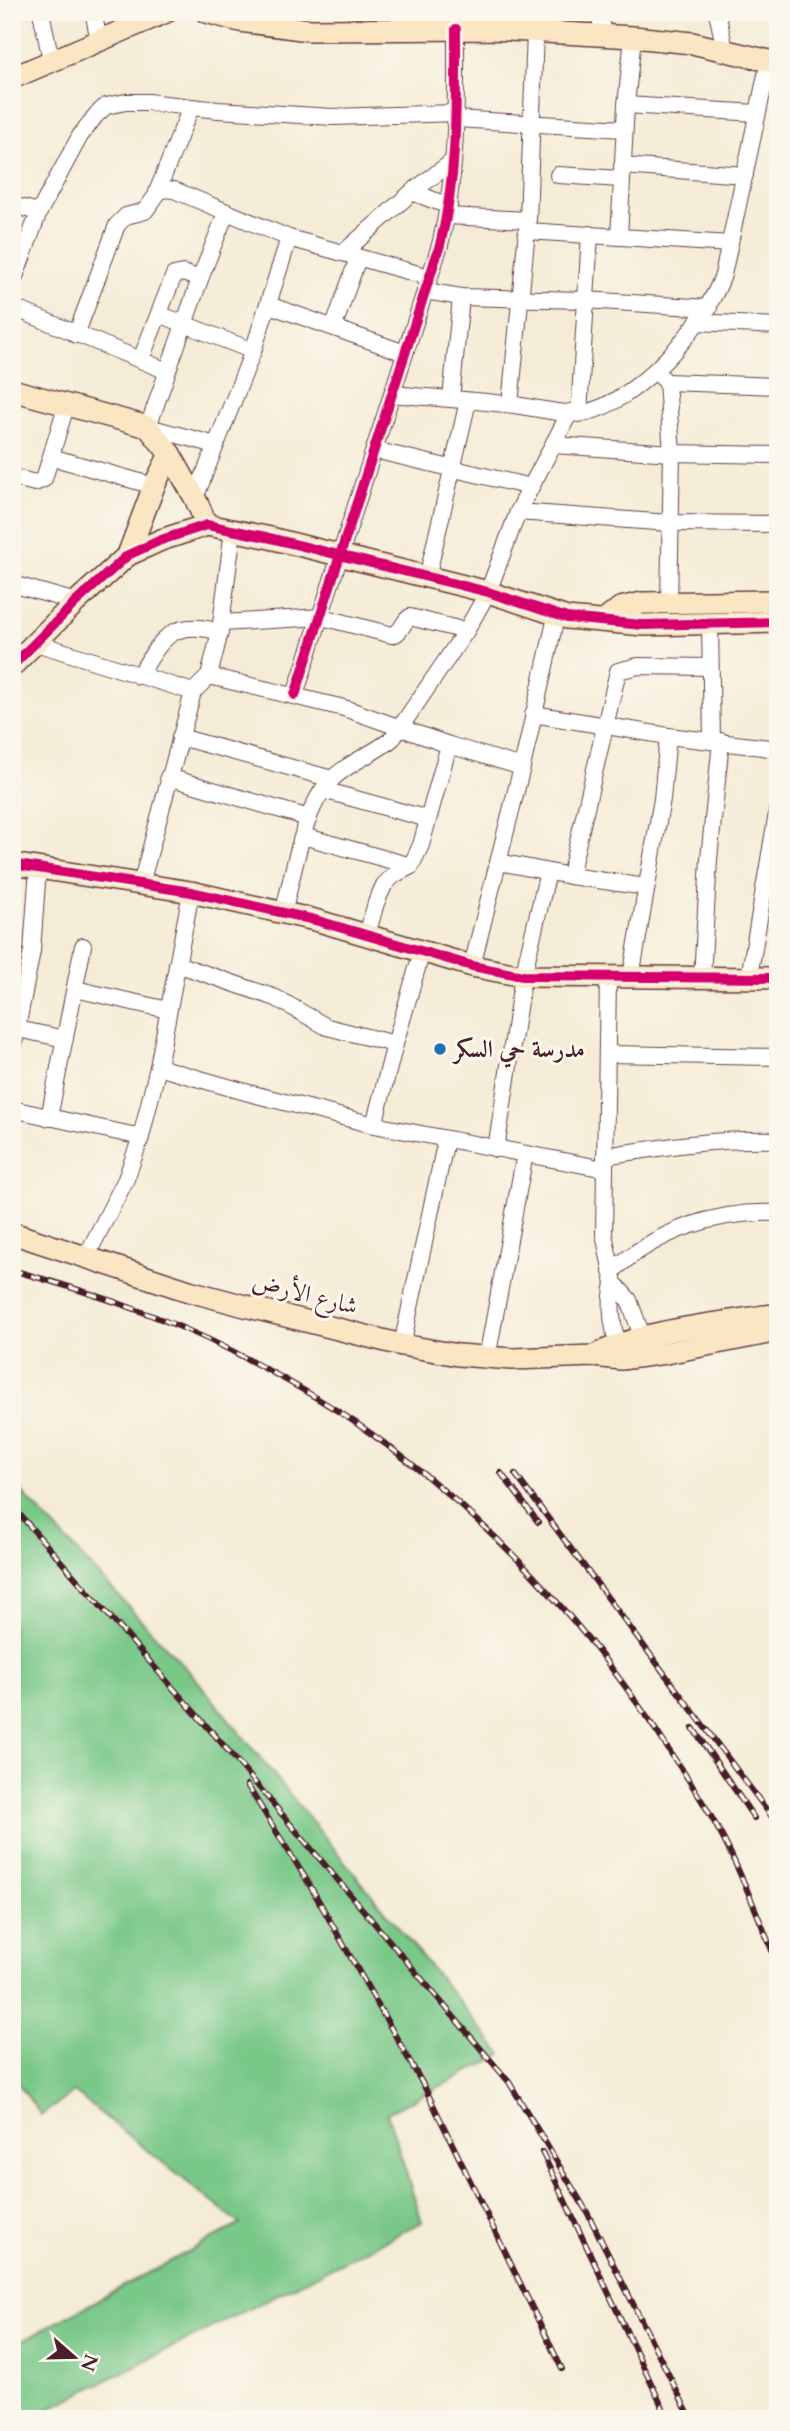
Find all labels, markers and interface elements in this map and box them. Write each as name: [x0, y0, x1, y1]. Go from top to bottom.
place label: مدرسة حي السكر: [451, 1033, 585, 1068]
marker: مدرسة حي السكر: [432, 1041, 448, 1057]
street label: شارع الأرض: [248, 1265, 361, 1326]
north arrow: [38, 2322, 108, 2392]
text: N: [74, 2350, 104, 2375]

